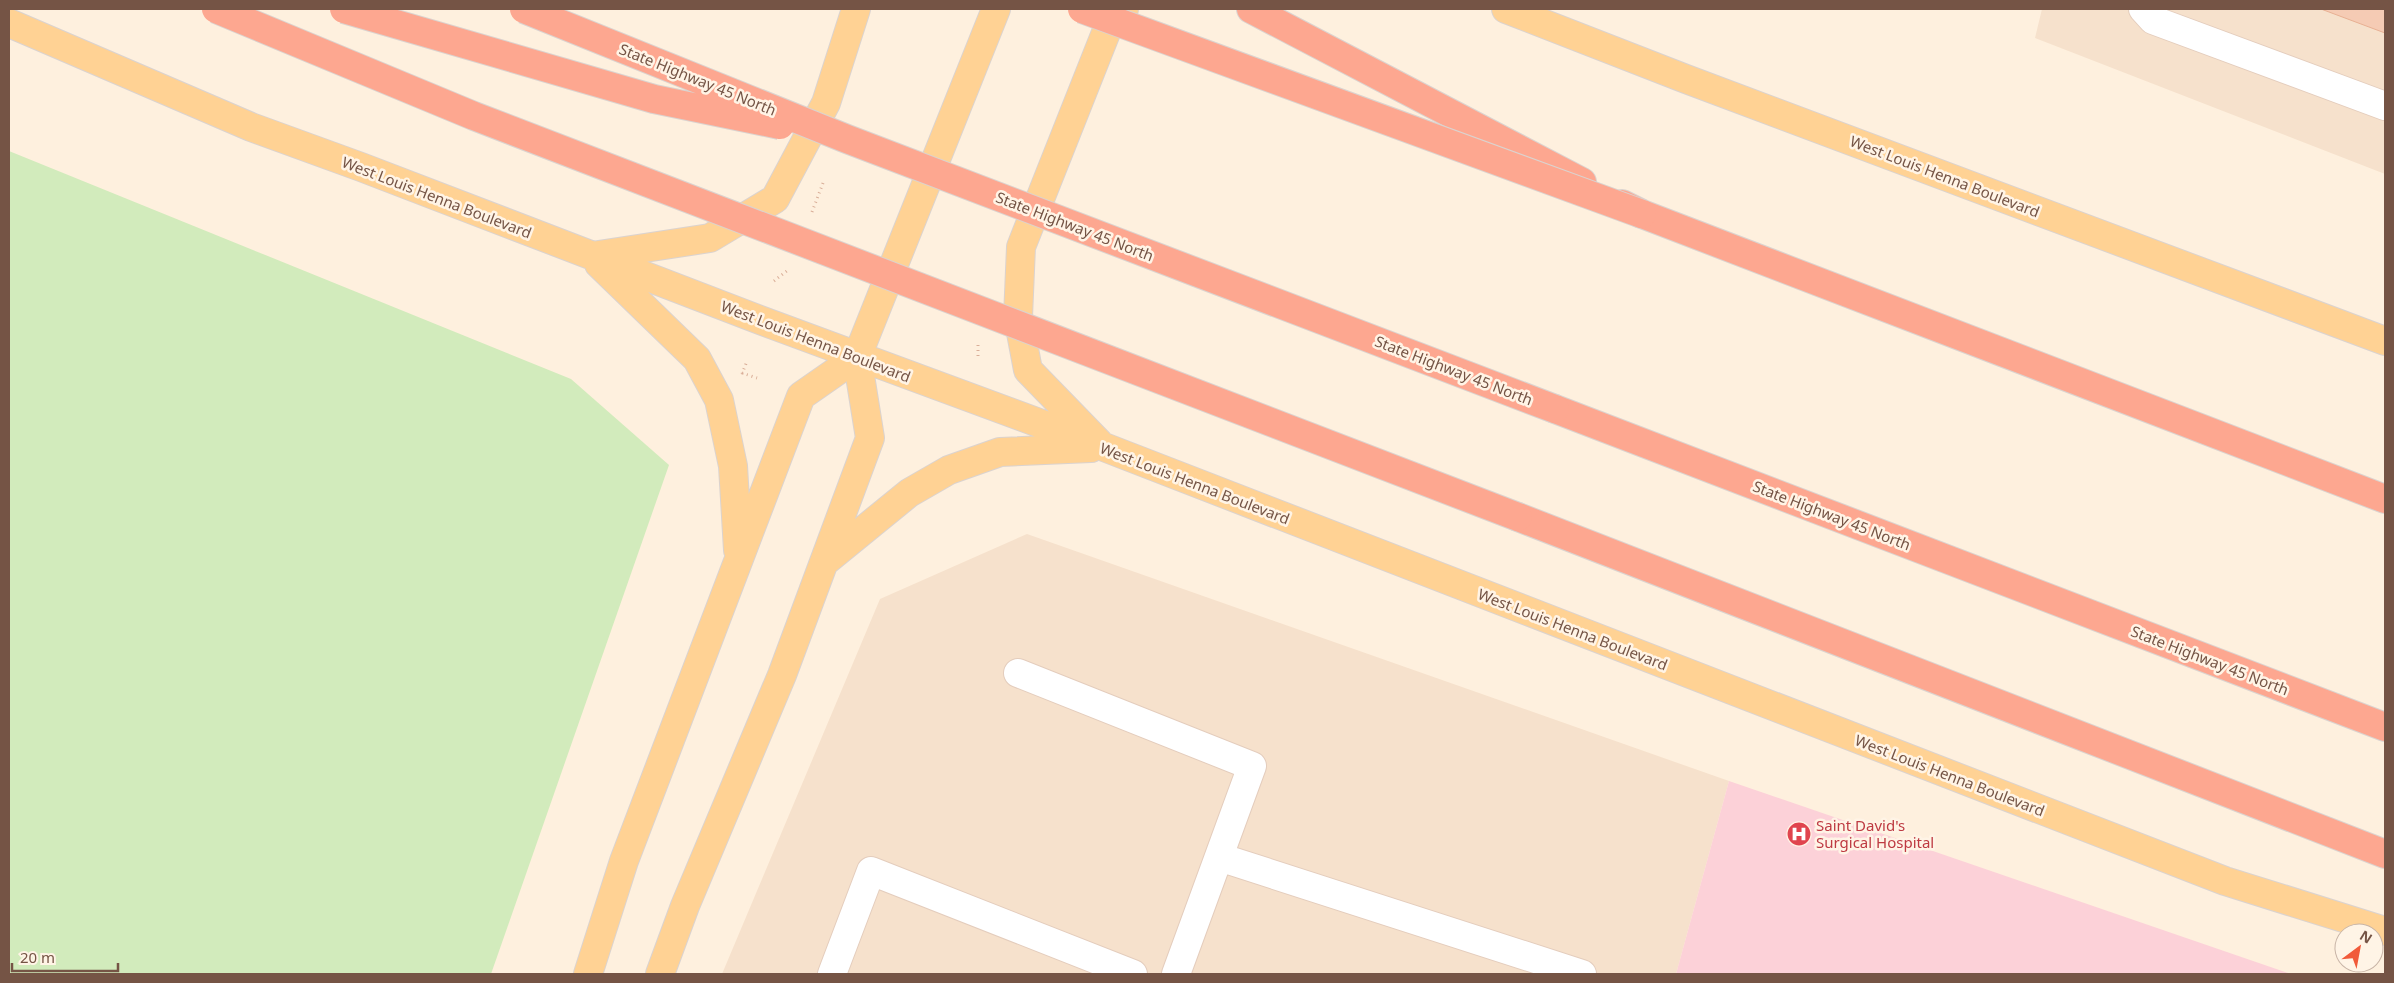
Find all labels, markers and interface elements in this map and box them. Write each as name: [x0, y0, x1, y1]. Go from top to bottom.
street label: State Highway 45 North: [617, 38, 779, 120]
street label: West Louis Henna Boulevard: [1847, 131, 2043, 221]
street label: West Louis Henna Boulevard: [339, 152, 535, 242]
street label: State Highway 45 North: [993, 187, 1157, 265]
street label: West Louis Henna Boulevard: [718, 296, 914, 386]
street label: State Highway 45 North: [1372, 331, 1536, 409]
street label: West Louis Henna Boulevard: [1097, 438, 1293, 528]
street label: State Highway 45 North: [1750, 476, 1914, 554]
street label: West Louis Henna Boulevard: [1475, 584, 1671, 674]
street label: State Highway 45 North: [2128, 621, 2292, 699]
street label: West Louis Henna Boulevard: [1852, 730, 2048, 820]
place label: Saint David's Surgical Hospital: [1816, 815, 1934, 852]
hospital icon: Saint David's Surgical Hospital: [1786, 821, 1812, 847]
north arrow: [2334, 923, 2384, 973]
text: N: [2356, 925, 2376, 948]
scale bar: [12, 940, 119, 972]
text: 20 m: [20, 947, 55, 967]

